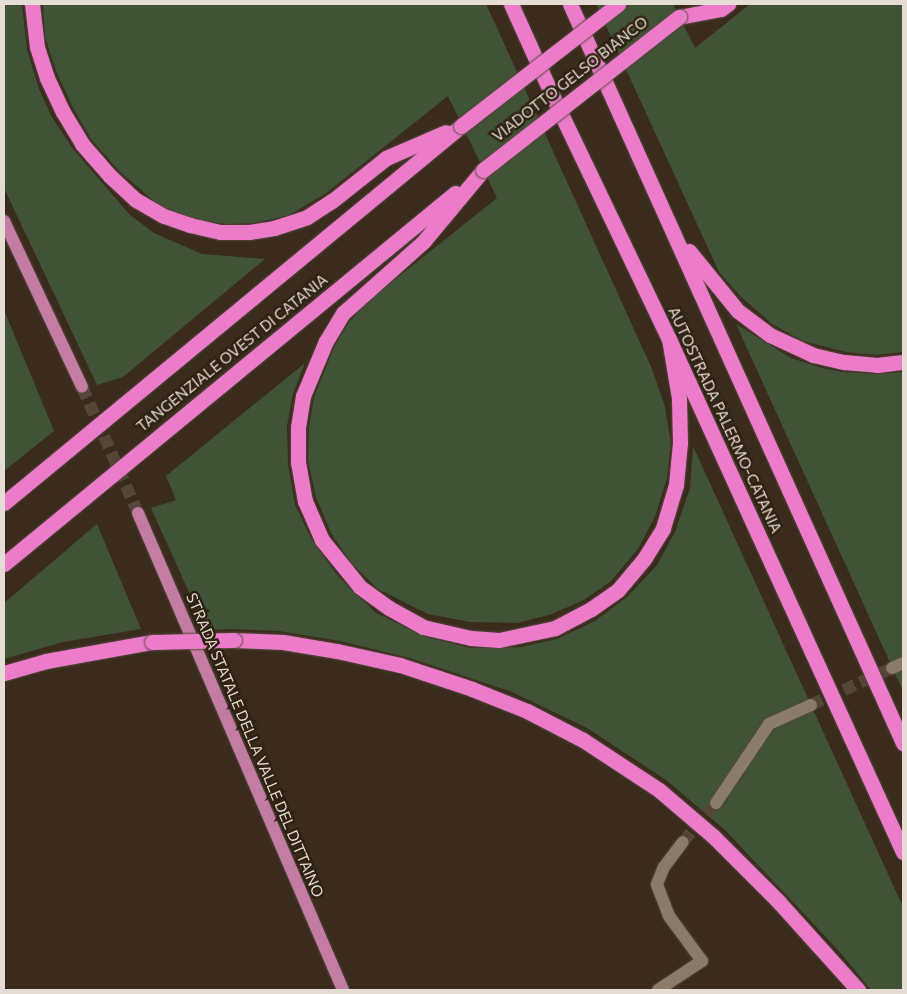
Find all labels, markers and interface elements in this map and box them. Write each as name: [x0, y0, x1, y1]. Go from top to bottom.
street label: VIADOTTO GELSO BIANCO: [489, 13, 651, 145]
street label: TANGENZIALE OVEST DI CATANIA: [133, 270, 331, 436]
street label: AUTOSTRADA PALERMO-CATANIA: [665, 304, 785, 536]
street label: STRADA STATALE DELLA VALLE DEL DITTAINO: [182, 590, 328, 900]

